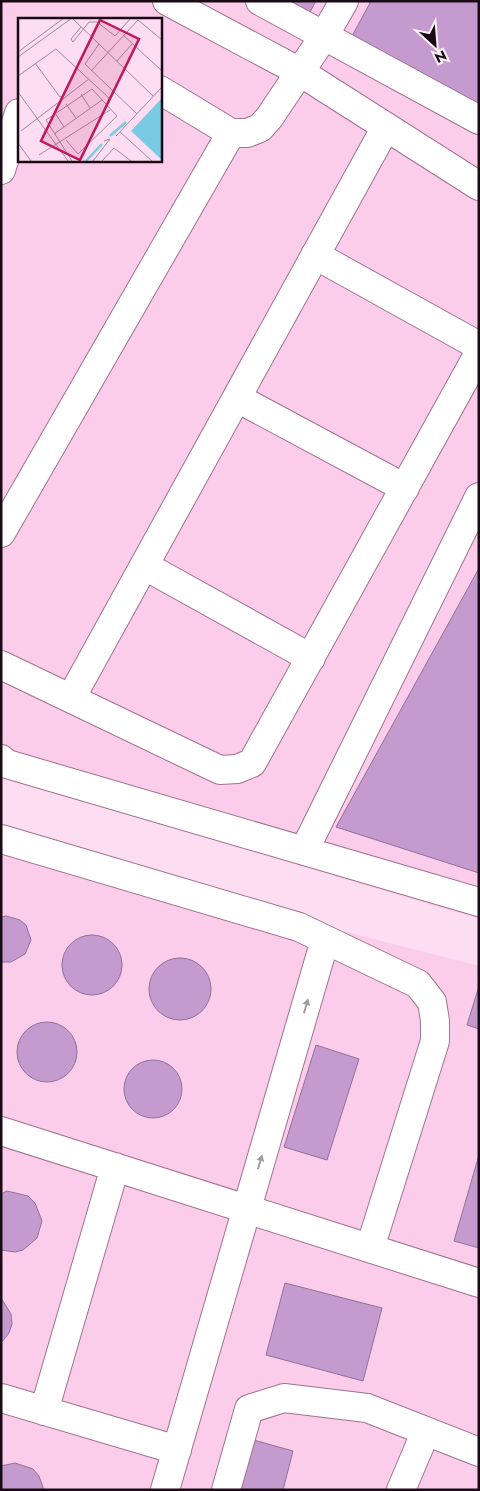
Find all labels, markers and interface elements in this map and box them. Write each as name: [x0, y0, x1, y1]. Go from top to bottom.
inset map: [18, 18, 161, 161]
north arrow: [410, 20, 460, 70]
text: N: [431, 45, 450, 68]
one-way arrow: [302, 999, 310, 1014]
one-way arrow: [257, 1155, 265, 1170]

